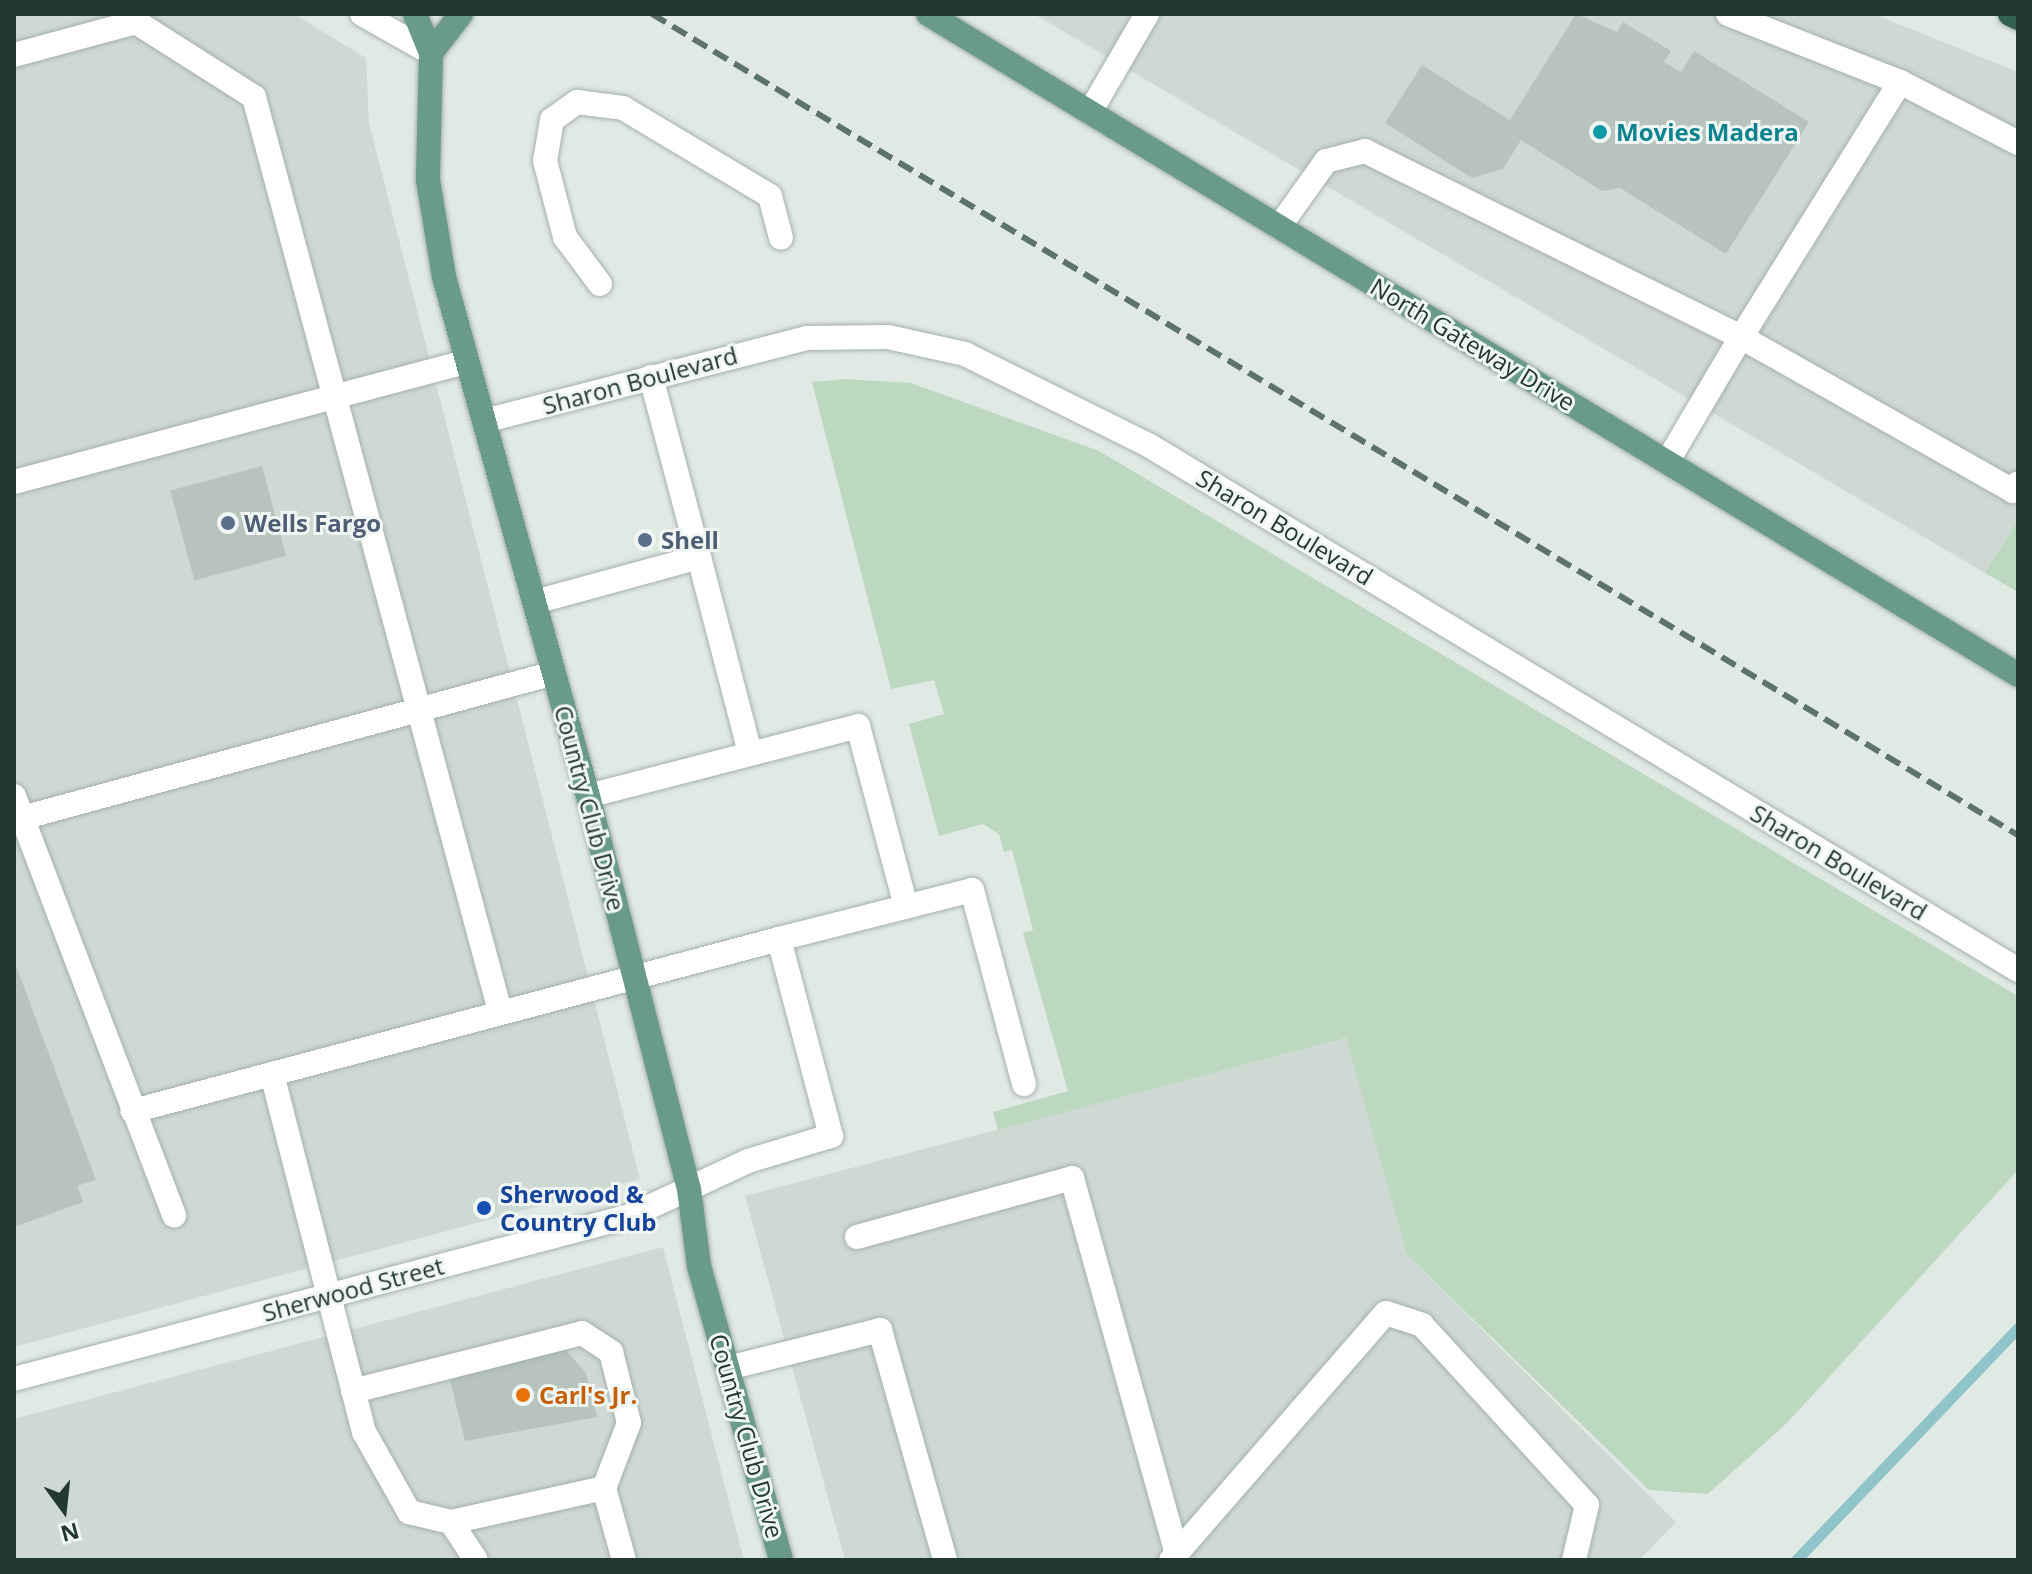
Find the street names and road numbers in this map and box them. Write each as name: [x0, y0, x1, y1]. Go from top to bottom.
street label: North Gateway Drive: [1365, 272, 1581, 416]
street label: Sharon Boulevard: [539, 340, 741, 420]
street label: Sharon Boulevard: [1192, 463, 1378, 591]
street label: Country Club Drive: [549, 702, 631, 914]
street label: Sharon Boulevard: [1746, 798, 1932, 926]
street label: Sherwood Street: [259, 1251, 447, 1327]
street label: Country Club Drive: [704, 1331, 790, 1541]

